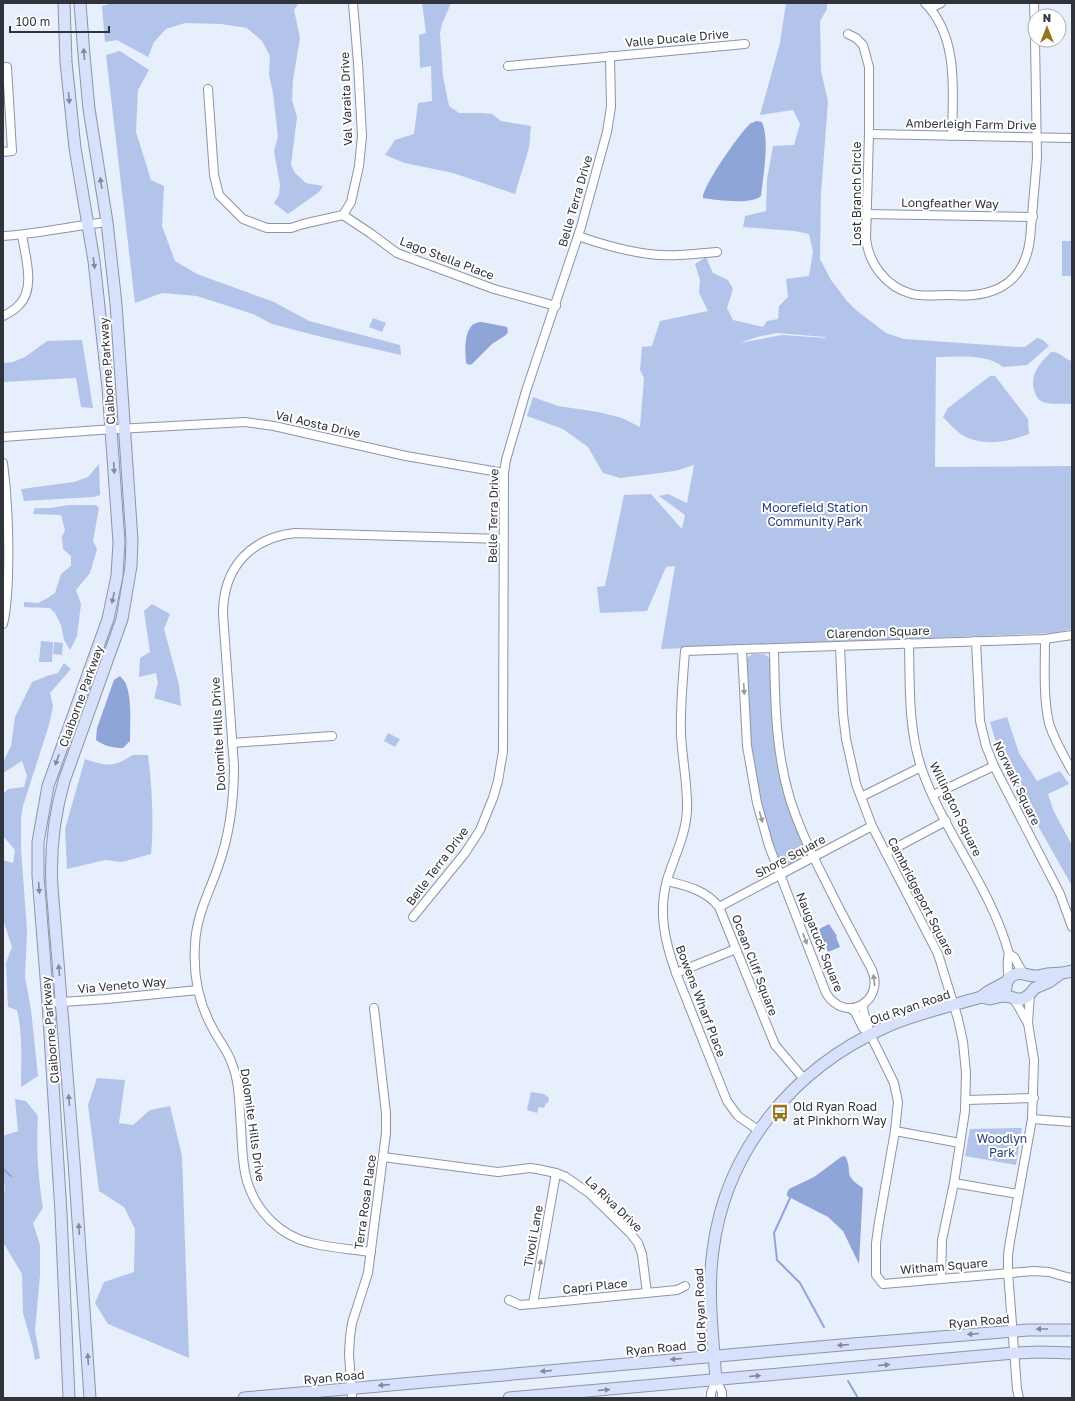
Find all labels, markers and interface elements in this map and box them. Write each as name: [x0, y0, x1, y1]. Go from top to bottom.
scale bar: [10, 8, 109, 34]
north arrow: [1027, 8, 1067, 48]
text: N: [1043, 11, 1051, 24]
text: 100 m: [16, 14, 50, 29]
street label: Valle Ducale Drive: [625, 26, 729, 50]
one-way arrow: [80, 48, 87, 60]
street label: Val Varaita Drive: [337, 52, 355, 146]
one-way arrow: [66, 92, 73, 104]
street label: Amberleigh Farm Drive: [905, 115, 1037, 133]
street label: Lost Branch Circle: [849, 142, 864, 246]
street label: Belle Terra Drive: [555, 153, 595, 249]
one-way arrow: [98, 177, 104, 189]
street label: Longfeather Way: [901, 195, 999, 211]
street label: Lago Stella Place: [398, 233, 496, 283]
one-way arrow: [91, 257, 97, 269]
street label: Claiborne Parkway: [96, 317, 118, 425]
street label: Val Aosta Drive: [274, 407, 362, 441]
one-way arrow: [111, 462, 118, 474]
street label: Belle Terra Drive: [485, 469, 501, 563]
park label: Moorefield Station Community Park: [762, 500, 868, 529]
one-way arrow: [109, 592, 115, 604]
street label: Clarendon Square: [826, 623, 930, 641]
street label: Claiborne Parkway: [56, 643, 107, 749]
street label: Dolomite Hills Drive: [208, 677, 228, 791]
one-way arrow: [741, 683, 747, 696]
street label: Norwalk Square: [990, 738, 1044, 828]
one-way arrow: [53, 755, 59, 767]
street label: Willington Square: [927, 759, 985, 859]
one-way arrow: [758, 812, 764, 824]
street label: Belle Terra Drive: [403, 824, 471, 908]
street label: Shore Square: [752, 831, 828, 881]
street label: Cambridgeport Square: [885, 834, 957, 958]
one-way arrow: [36, 882, 43, 894]
street label: Naugatuck Square: [793, 890, 847, 994]
street label: Ocean Cliff Square: [729, 912, 781, 1018]
one-way arrow: [803, 934, 809, 946]
street label: Bowens Wharf Place: [673, 943, 729, 1059]
one-way arrow: [55, 964, 62, 976]
street label: Via Veneto Way: [77, 974, 167, 996]
one-way arrow: [871, 974, 877, 987]
street label: Claiborne Parkway: [38, 976, 62, 1084]
street label: Old Ryan Road: [868, 986, 952, 1028]
street label: Dolomite Hills Drive: [238, 1067, 268, 1183]
one-way arrow: [66, 1094, 72, 1106]
place label: Old Ryan Road at Pinkhorn Way: [793, 1099, 887, 1128]
bus stop icon: Old Ryan Road at Pinkhorn Way: [770, 1103, 790, 1123]
park label: Woodlyn Park: [977, 1131, 1027, 1160]
street label: Terra Rosa Place: [351, 1154, 379, 1250]
street label: La Riva Drive: [582, 1173, 646, 1235]
street label: Tivoli Lane: [520, 1204, 546, 1268]
one-way arrow: [75, 1223, 82, 1235]
street label: Witham Square: [900, 1255, 988, 1277]
one-way arrow: [537, 1259, 543, 1272]
street label: Old Ryan Road: [691, 1268, 709, 1352]
street label: Capri Place: [562, 1275, 628, 1297]
street label: Ryan Road: [948, 1311, 1010, 1331]
one-way arrow: [1035, 1326, 1048, 1332]
one-way arrow: [967, 1331, 979, 1338]
street label: Ryan Road: [625, 1338, 687, 1358]
one-way arrow: [837, 1341, 849, 1348]
one-way arrow: [84, 1353, 91, 1365]
one-way arrow: [670, 1356, 682, 1362]
one-way arrow: [878, 1362, 890, 1368]
street label: Ryan Road: [303, 1367, 365, 1387]
one-way arrow: [540, 1367, 552, 1374]
one-way arrow: [748, 1373, 761, 1380]
one-way arrow: [378, 1382, 390, 1389]
one-way arrow: [598, 1386, 610, 1393]

